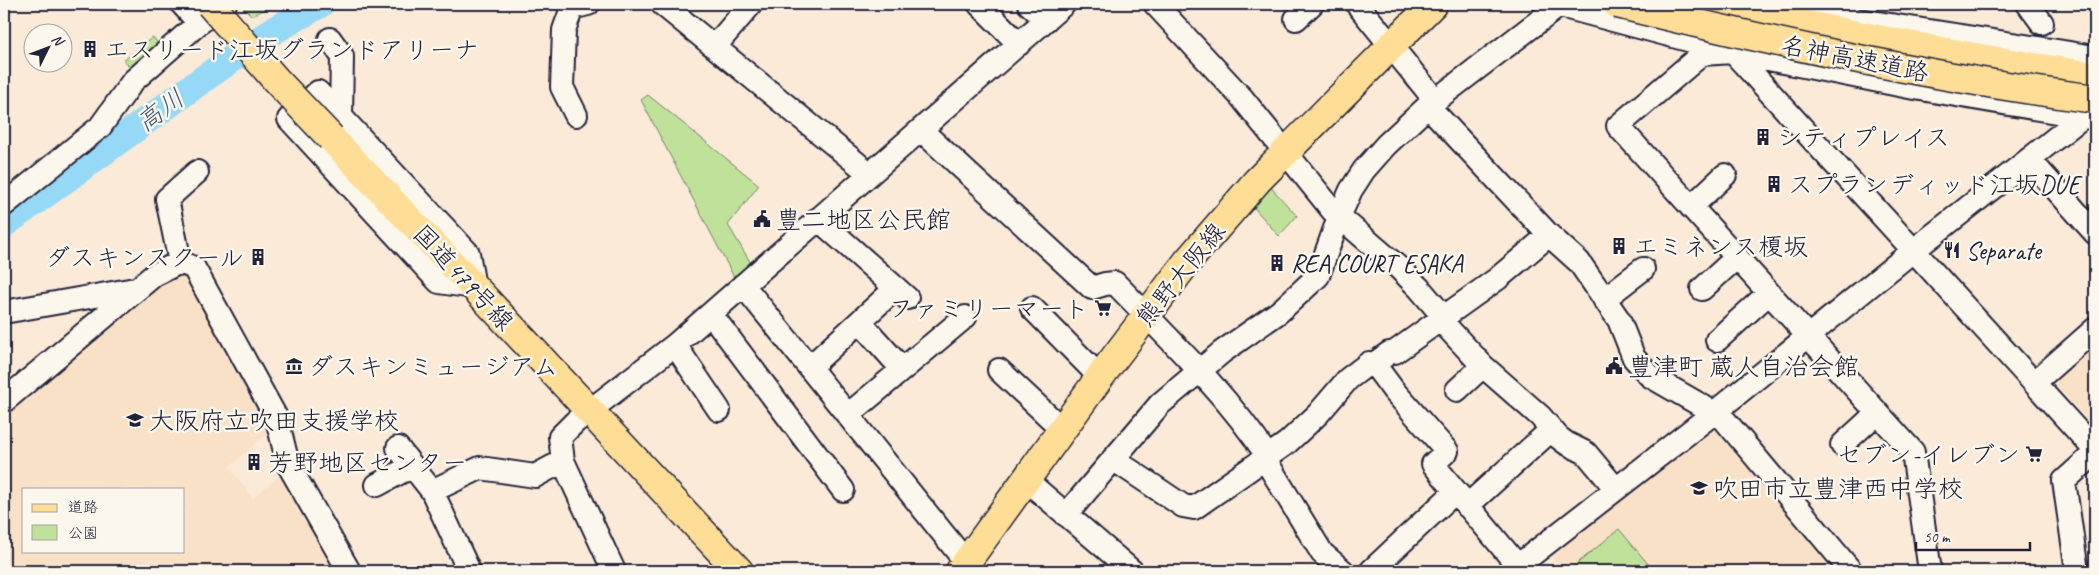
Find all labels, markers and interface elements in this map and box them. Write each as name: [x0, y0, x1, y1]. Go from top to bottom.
north arrow: [22, 22, 72, 72]
street label: 名神高速道路: [1778, 29, 1931, 89]
text: N: [48, 31, 68, 50]
place label: エスリード江坂グランドアリーナ: [104, 34, 479, 66]
building icon: エスリード江坂グランドアリーナ: [80, 39, 100, 59]
water label: 高川: [130, 82, 191, 139]
place label: シティプレイス: [1777, 122, 1950, 154]
building icon: シティプレイス: [1753, 127, 1773, 147]
place label: スプランディッド江坂DUE: [1788, 169, 2083, 201]
building icon: スプランディッド江坂DUE: [1764, 174, 1784, 194]
place label: 豊二地区公民館: [776, 204, 951, 236]
public building icon: 豊二地区公民館: [752, 209, 772, 229]
street label: 熊野大阪線: [1129, 216, 1233, 333]
street label: 国道479号線: [406, 218, 521, 338]
place label: エミネンス榎坂: [1633, 231, 1808, 263]
place label: Separate: [1966, 235, 2043, 267]
building icon: エミネンス榎坂: [1609, 236, 1629, 256]
restaurant icon: Separate: [1942, 240, 1962, 260]
place label: ダスキンスクール: [45, 242, 244, 274]
building icon: ダスキンスクール: [248, 247, 268, 267]
place label: REA COURT ESAKA: [1291, 248, 1464, 280]
building icon: REA COURT ESAKA: [1267, 253, 1287, 273]
place label: ファミリーマート: [888, 293, 1089, 325]
supermarket icon: ファミリーマート: [1093, 298, 1113, 318]
place label: ダスキンミュージアム: [308, 351, 558, 383]
place label: 豊津町 蔵人自治会館: [1628, 351, 1859, 383]
museum icon: ダスキンミュージアム: [284, 356, 304, 376]
public building icon: 豊津町 蔵人自治会館: [1604, 356, 1624, 376]
place label: 大阪府立吹田支援学校: [149, 405, 399, 437]
school or university icon: 大阪府立吹田支援学校: [125, 410, 145, 430]
place label: セブン-イレブン: [1837, 439, 2020, 471]
supermarket icon: セブン-イレブン: [2024, 444, 2044, 464]
place label: 芳野地区センター: [268, 447, 467, 479]
building icon: 芳野地区センター: [244, 452, 264, 472]
place label: 吹田市立豊津西中学校: [1713, 473, 1963, 505]
school or university icon: 吹田市立豊津西中学校: [1689, 478, 1709, 498]
legend: [22, 488, 185, 552]
text: 道路: [68, 498, 98, 517]
scale bar: [1916, 520, 2030, 552]
text: 公園: [68, 524, 98, 543]
text: 50 m: [1924, 528, 1951, 547]

